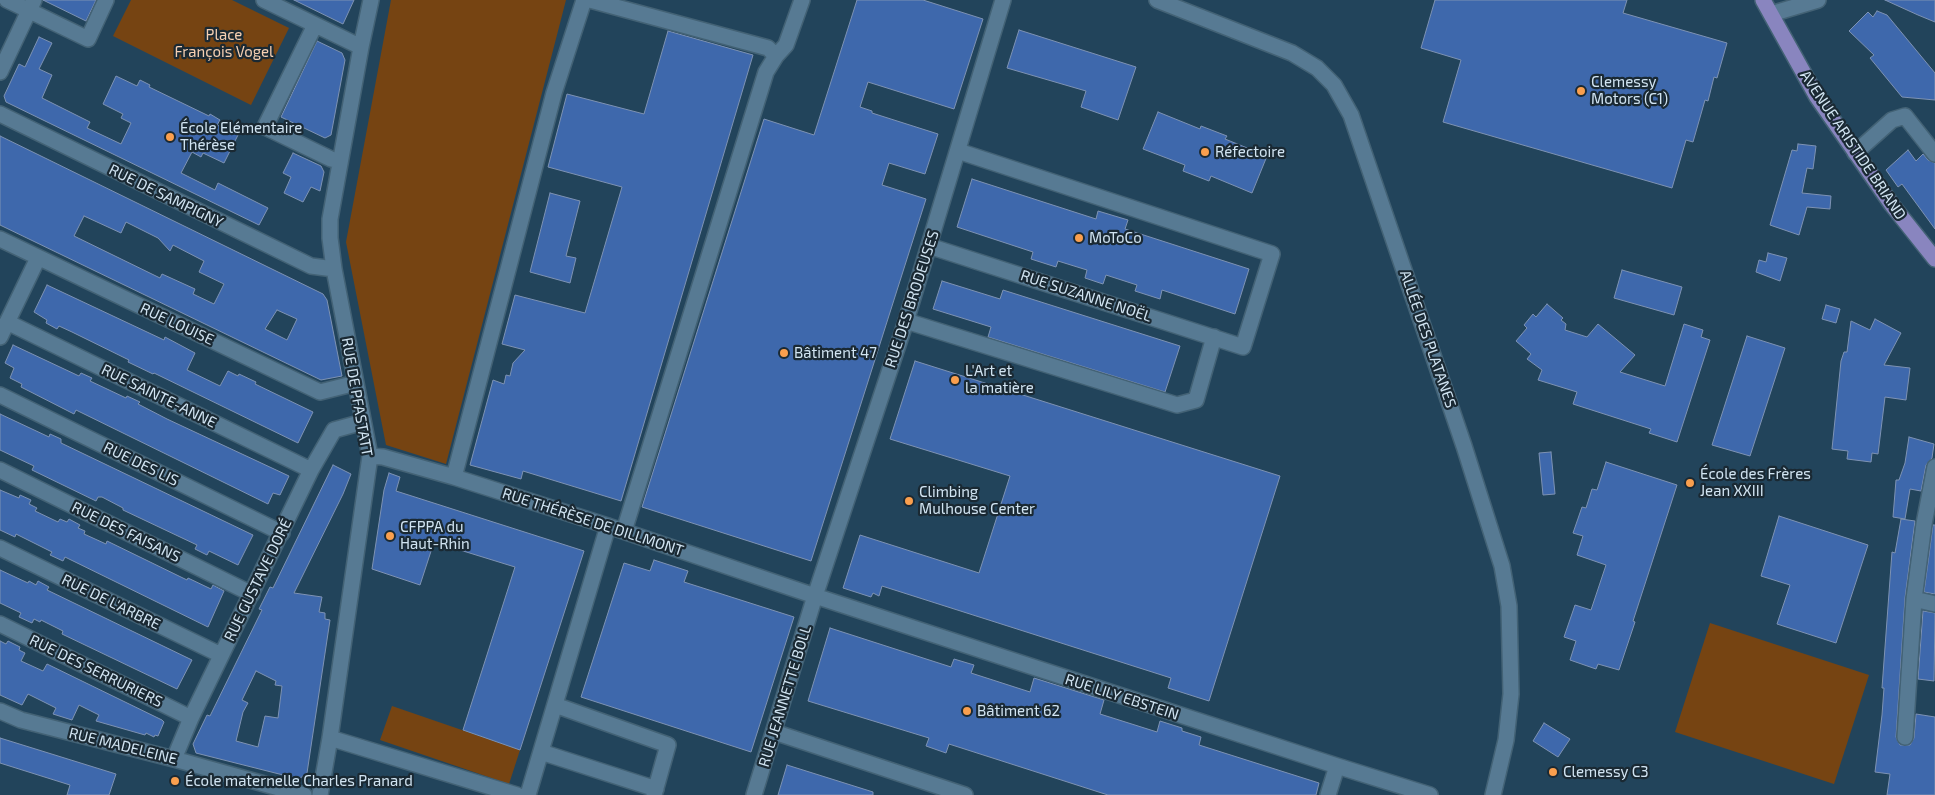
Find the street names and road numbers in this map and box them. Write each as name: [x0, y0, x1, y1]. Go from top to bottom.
street label: AVENUE ARISTIDE BRIAND: [1796, 67, 1910, 223]
street label: RUE DE SAMPIGNY: [106, 161, 226, 231]
street label: RUE DES BRODEUSES: [881, 228, 943, 370]
street label: RUE SUZANNE NOËL: [1018, 266, 1154, 326]
street label: ALLÉE DES PLATANES: [1396, 268, 1460, 410]
street label: RUE LOUISE: [137, 299, 217, 349]
street label: RUE DE PFASTATT: [338, 336, 376, 458]
street label: RUE SAINTE-ANNE: [98, 360, 220, 432]
street label: RUE DES LIS: [101, 438, 181, 490]
street label: RUE THÉRÈSE DE DILLMONT: [500, 484, 686, 560]
street label: RUE DES FAISANS: [69, 498, 183, 566]
street label: RUE GUSTAVE DORÉ: [221, 516, 295, 644]
street label: RUE DE L'ARBRE: [59, 570, 163, 634]
street label: RUE JEANNETTE BOLL: [755, 623, 815, 769]
street label: RUE DES SERRURIERS: [27, 631, 165, 711]
street label: RUE LILY EBSTEIN: [1063, 670, 1181, 724]
street label: RUE MADELEINE: [67, 724, 179, 768]

